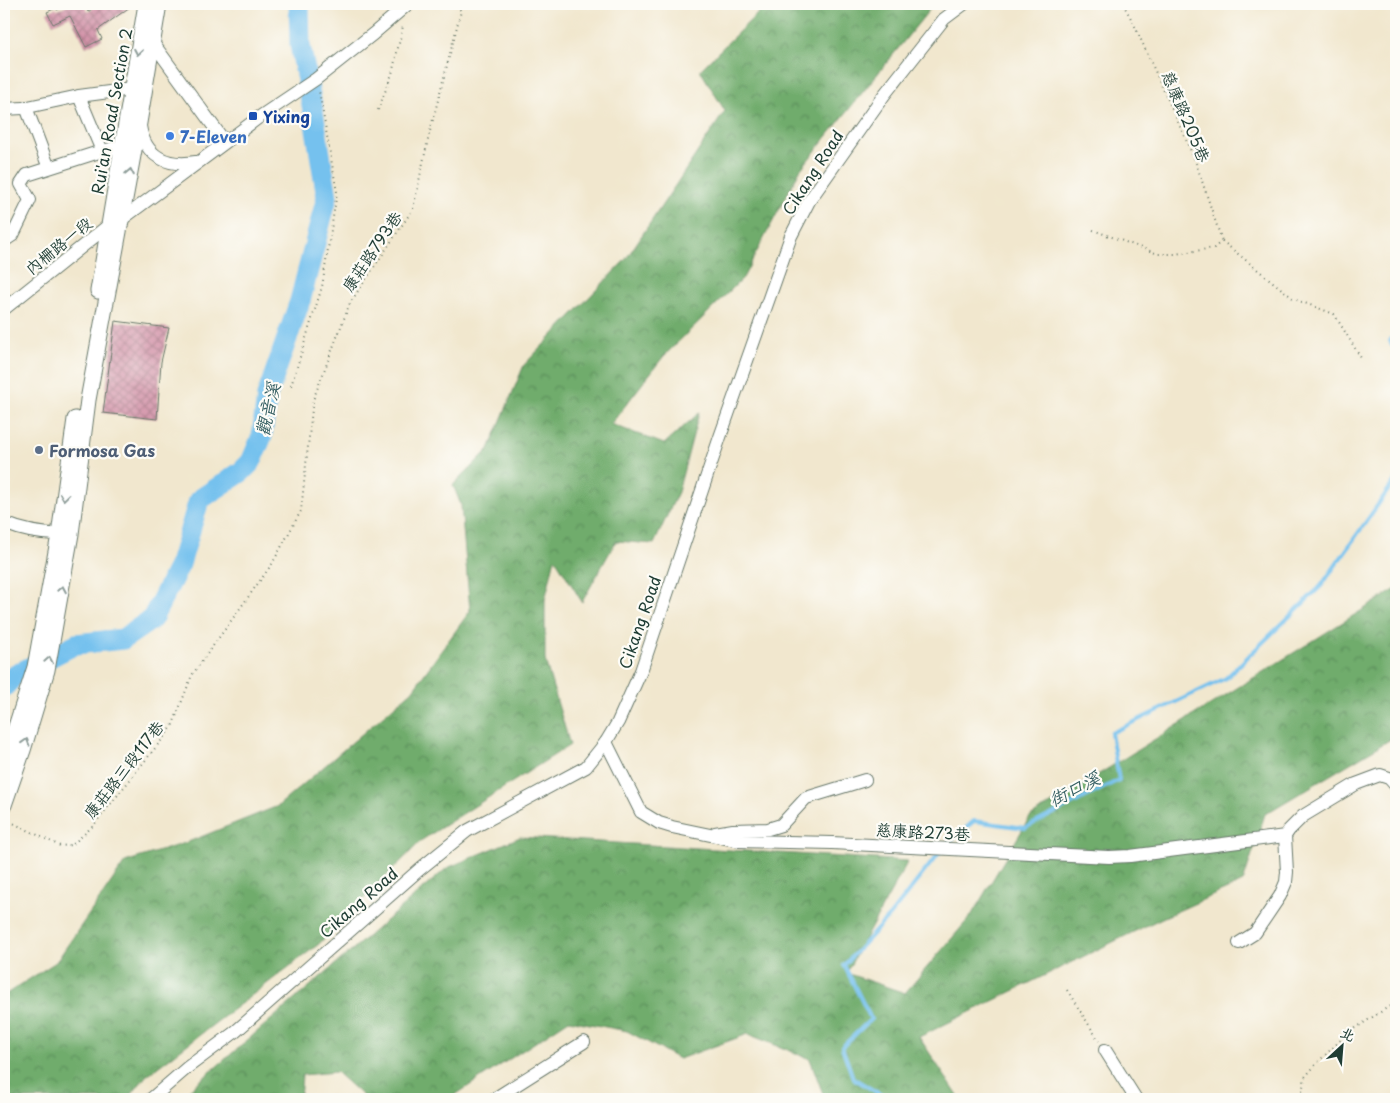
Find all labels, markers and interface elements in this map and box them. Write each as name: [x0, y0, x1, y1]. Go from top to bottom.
street label: Rui'an Road Section 2: [85, 26, 137, 196]
one-way arrow: [134, 48, 144, 56]
street label: 慈康路205巷: [1157, 67, 1217, 165]
place label: Yixing: [263, 104, 310, 128]
marker: Yixing: [247, 110, 259, 122]
place label: 7-Eleven: [180, 124, 247, 148]
street label: Cikang Road: [775, 125, 849, 219]
marker: 7-Eleven: [164, 130, 176, 142]
one-way arrow: [124, 168, 135, 177]
street label: 康莊路793巷: [335, 206, 407, 296]
street label: 內柵路一段: [19, 210, 97, 280]
water label: 觀音溪: [248, 379, 286, 438]
place label: Formosa Gas: [49, 438, 155, 462]
marker: Formosa Gas: [33, 444, 45, 456]
one-way arrow: [59, 493, 70, 501]
street label: Cikang Road: [612, 572, 666, 672]
one-way arrow: [56, 585, 66, 593]
one-way arrow: [44, 656, 54, 665]
street label: 康莊路三段117巷: [77, 715, 169, 823]
one-way arrow: [20, 739, 30, 747]
water label: 街口溪: [1044, 763, 1105, 812]
street label: 慈康路273巷: [875, 817, 971, 845]
street label: Cikang Road: [313, 861, 403, 943]
north arrow: [1318, 1020, 1368, 1070]
text: 北: [1337, 1021, 1359, 1046]

